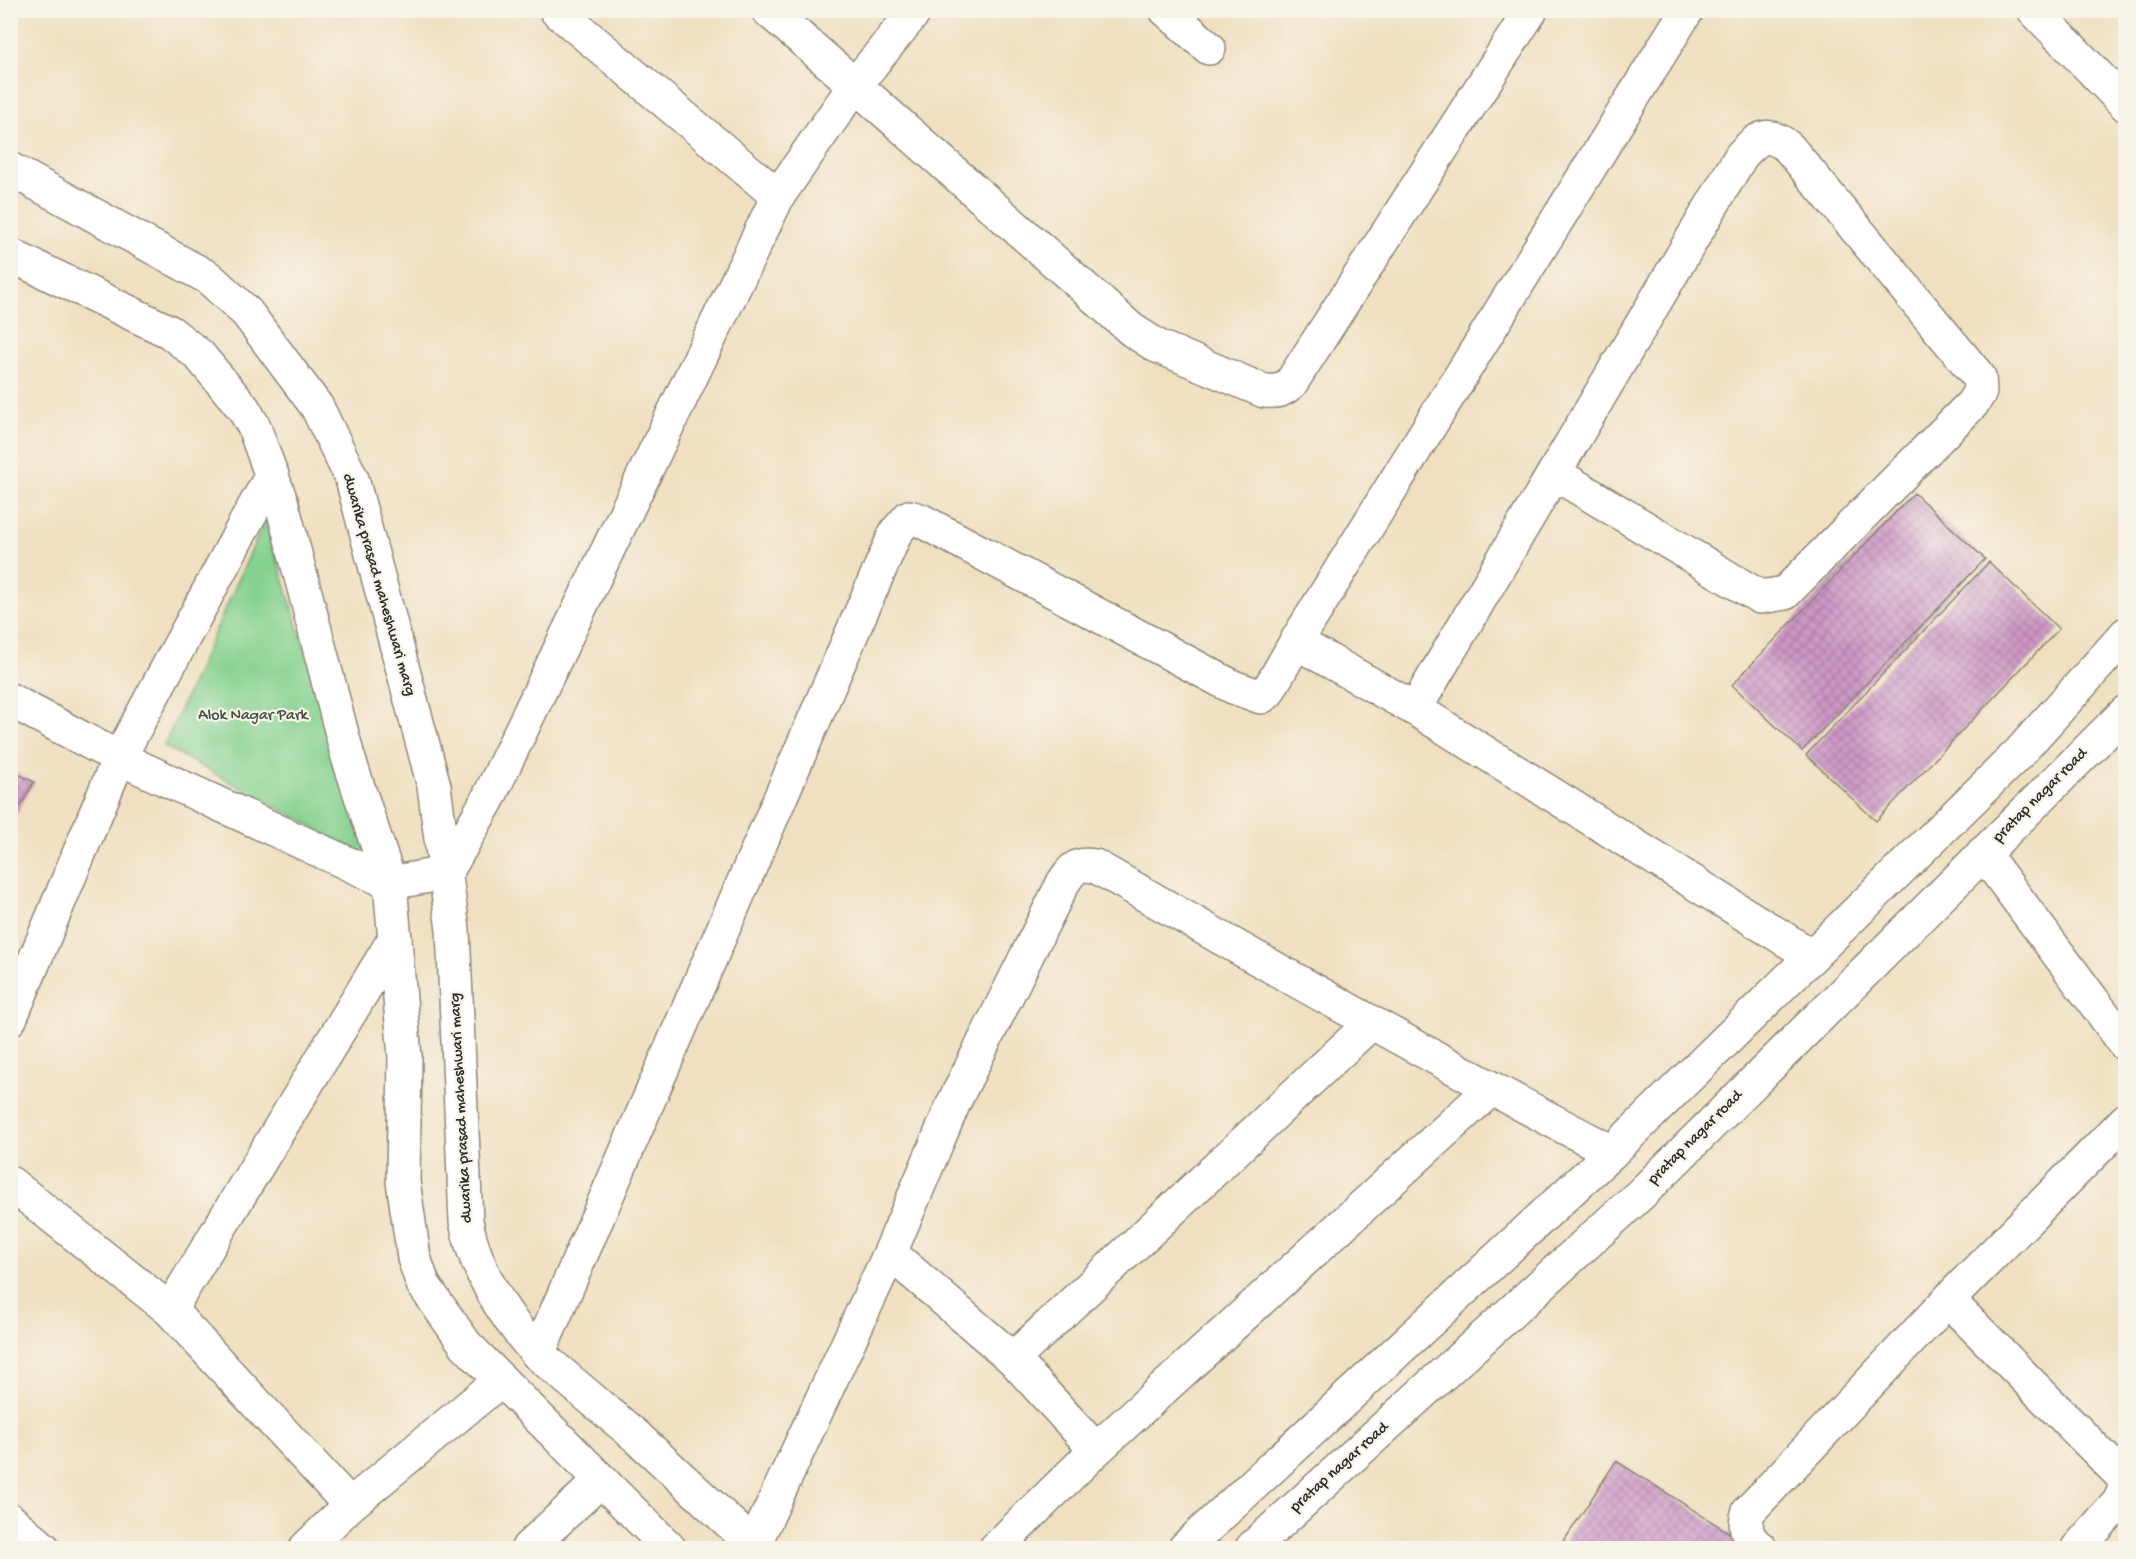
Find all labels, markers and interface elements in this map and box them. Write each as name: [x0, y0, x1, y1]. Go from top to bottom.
street label: dwarika prasad maheshwari marg: [337, 471, 419, 699]
park label: Alok Nagar Park: [198, 707, 310, 726]
street label: pratap nagar road: [1989, 744, 2093, 848]
street label: dwarika prasad maheshwari marg: [446, 992, 478, 1224]
street label: pratap nagar road: [1644, 1086, 1748, 1190]
street label: pratap nagar road: [1286, 1418, 1394, 1518]

